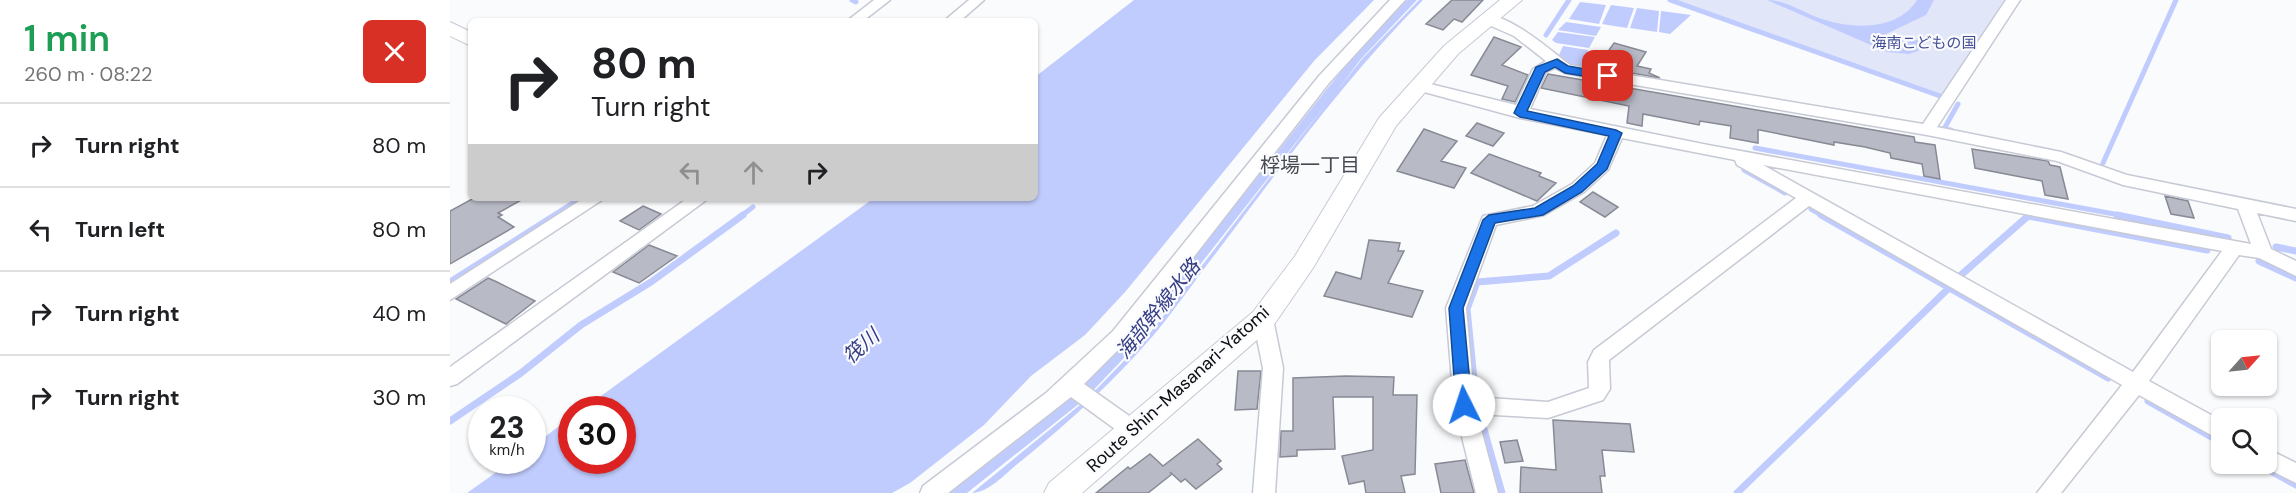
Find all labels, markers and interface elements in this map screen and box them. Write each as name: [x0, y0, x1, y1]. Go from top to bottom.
text: 1 min: [24, 15, 110, 62]
button: close: [363, 20, 426, 83]
park label: 海南こどもの国: [1871, 33, 1977, 53]
text: 80 m: [591, 36, 697, 91]
icon: right: [492, 42, 570, 120]
pin: [1582, 50, 1633, 101]
icon: arrive: [1591, 59, 1624, 92]
text: 260 m · 08:22: [24, 61, 152, 87]
text: Turn right: [591, 89, 711, 124]
icon: right: [24, 129, 57, 162]
text: Turn right: [75, 131, 180, 160]
text: 80 m: [372, 131, 426, 160]
district label: 桴場一丁目: [1260, 152, 1360, 178]
icon: left: [674, 156, 707, 189]
icon: ahead: [737, 156, 770, 189]
icon: right: [800, 156, 833, 189]
icon: left: [24, 213, 57, 246]
text: Turn left: [75, 215, 165, 244]
text: 80 m: [372, 215, 426, 244]
water label: 海部幹線水路: [1110, 253, 1207, 364]
icon: right: [24, 297, 57, 330]
text: Turn right: [75, 299, 180, 328]
text: 40 m: [372, 299, 426, 328]
street label: Route Shin-Masanari-Yatomi: [1081, 300, 1275, 478]
water label: 筏川: [837, 322, 886, 369]
north arrow: [2211, 330, 2277, 396]
map controls: [2211, 330, 2277, 474]
position arrow: [1432, 373, 1496, 437]
icon: right: [24, 381, 57, 414]
text: Turn right: [75, 383, 180, 412]
text: 30 m: [372, 383, 426, 412]
speed limit sign: 30: [558, 396, 636, 474]
text: 23: [489, 408, 525, 447]
button: search: [2211, 408, 2277, 474]
text: km/h: [489, 440, 525, 460]

